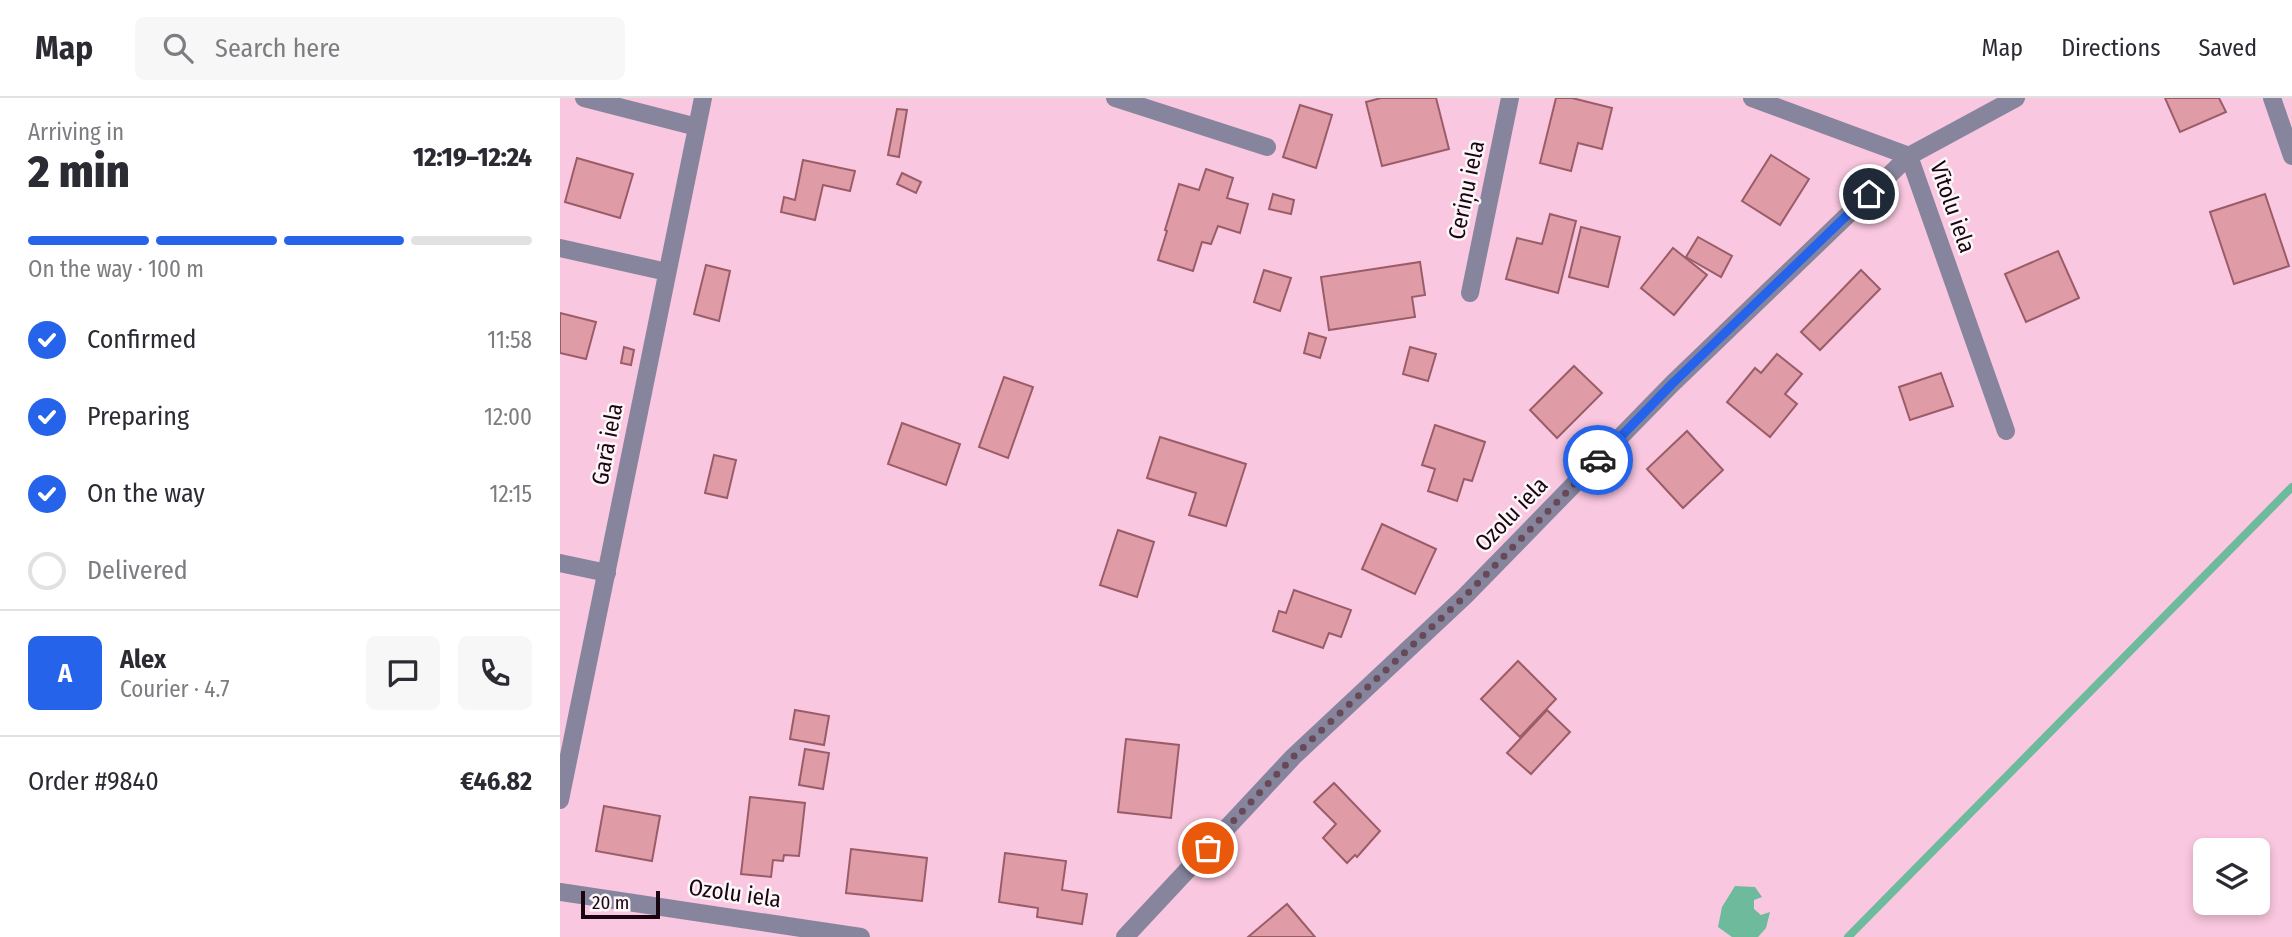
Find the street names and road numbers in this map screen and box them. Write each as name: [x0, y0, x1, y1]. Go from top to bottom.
street label: Ceriņu iela: [1442, 138, 1492, 242]
street label: Vītolu iela: [1924, 158, 1982, 256]
street label: Garā iela: [585, 401, 629, 487]
street label: Ozolu iela: [1469, 471, 1553, 557]
street label: Ozolu iela: [687, 873, 783, 913]

